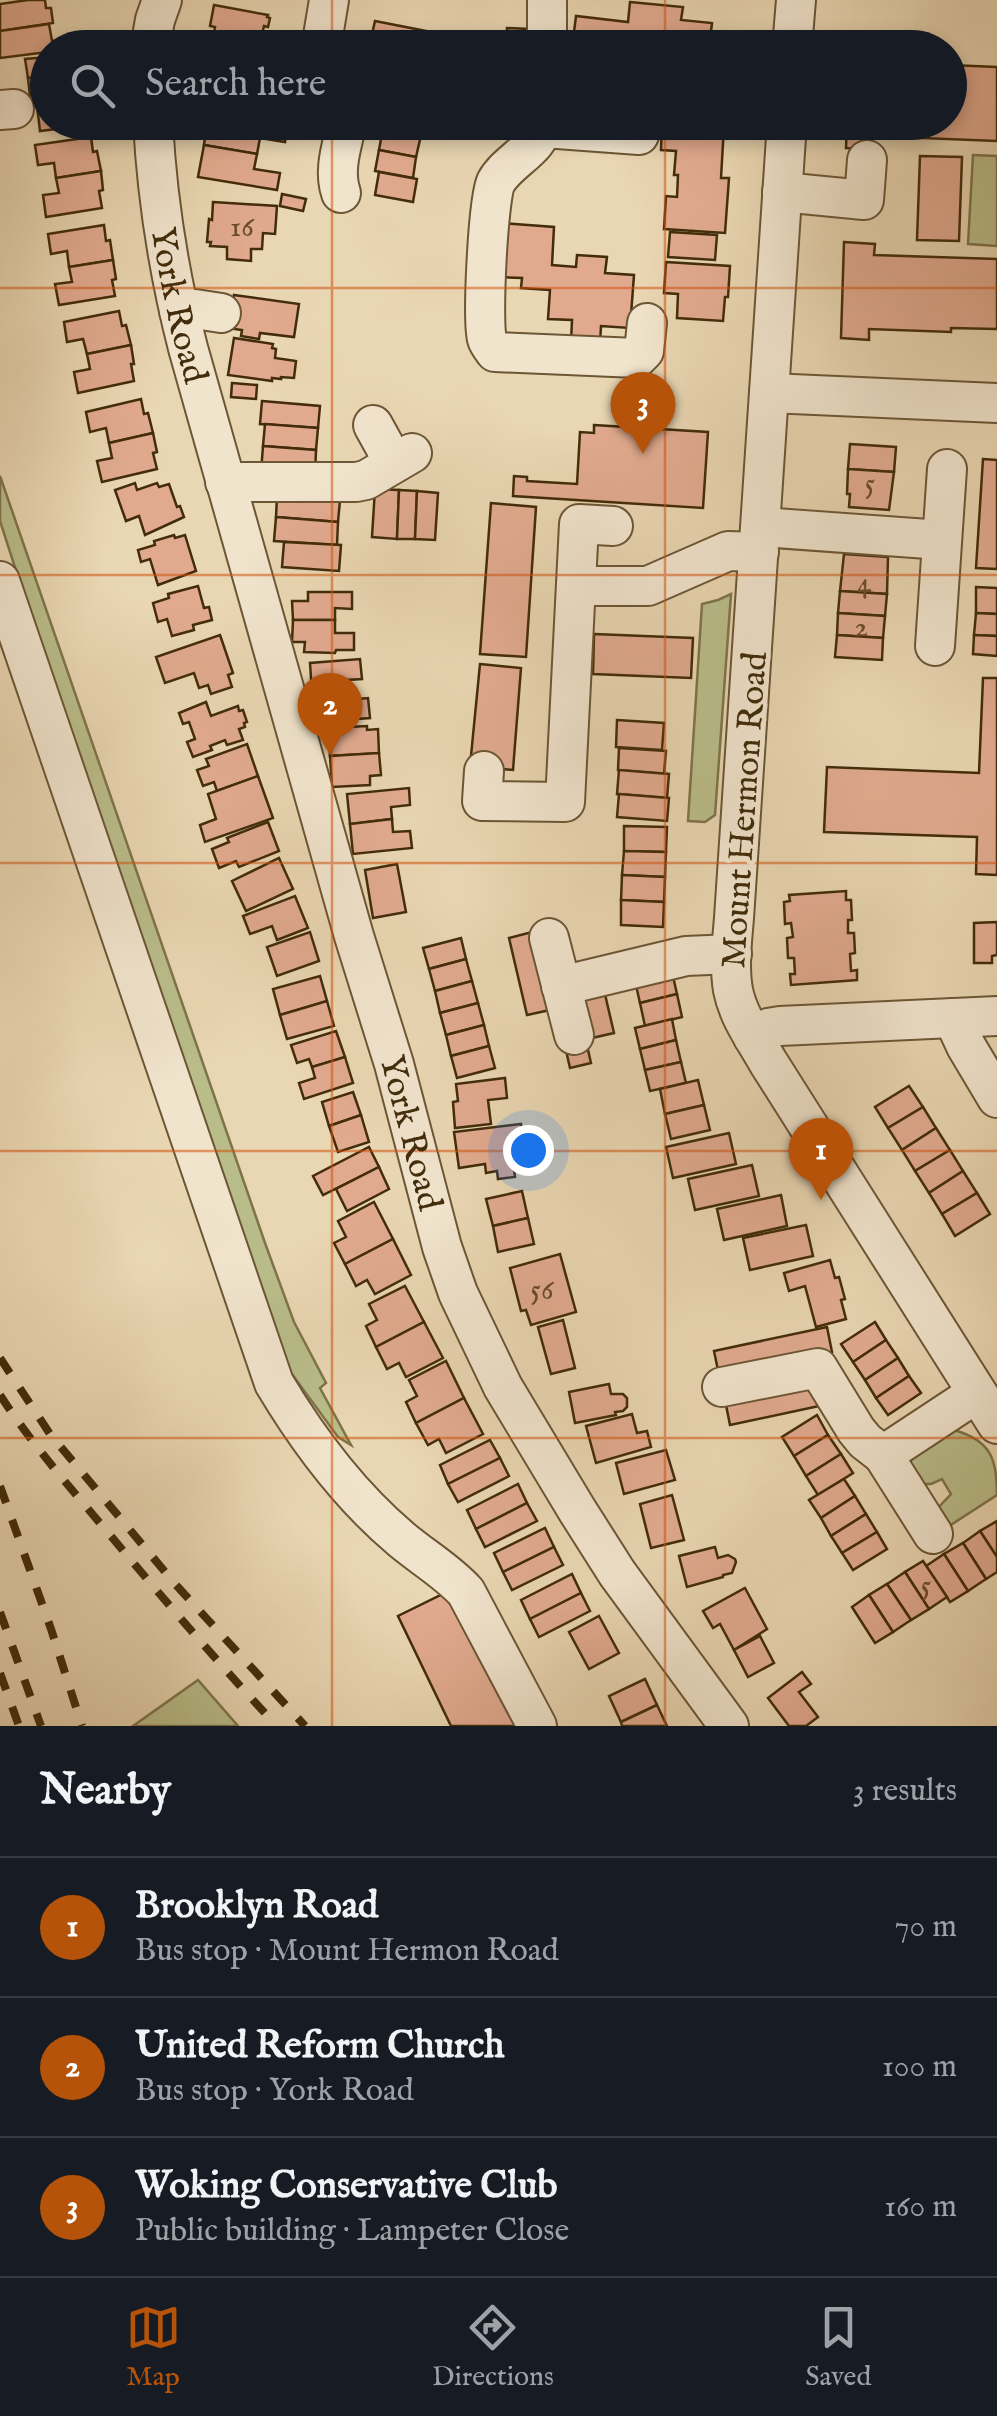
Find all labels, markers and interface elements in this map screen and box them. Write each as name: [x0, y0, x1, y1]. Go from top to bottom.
search box: [30, 30, 967, 140]
icon: search: [65, 58, 120, 113]
text: Search here: [145, 61, 326, 109]
house number: 16: [230, 209, 255, 247]
street label: York Road: [139, 224, 217, 389]
pin: 3: [610, 372, 676, 454]
house number: 5: [865, 466, 876, 504]
house number: 4: [857, 565, 872, 603]
house number: 2: [854, 609, 868, 647]
street label: Mount Hermon Road: [712, 650, 779, 970]
pin: 2: [298, 672, 362, 755]
street label: York Road: [368, 1051, 452, 1216]
pin: 1: [788, 1118, 854, 1200]
your location: [503, 1125, 554, 1176]
house number: 56: [530, 1272, 555, 1310]
house number: 5: [921, 1568, 932, 1606]
text: Nearby: [40, 1765, 171, 1818]
text: 3 results: [853, 1771, 957, 1812]
text: Brooklyn Road: [135, 1883, 378, 1931]
text: 1: [67, 1907, 78, 1948]
text: 70 m: [895, 1907, 957, 1948]
text: Bus stop · Mount Hermon Road: [135, 1931, 559, 1972]
text: United Reform Church: [135, 2023, 505, 2071]
text: 2: [65, 2047, 80, 2088]
text: 100 m: [882, 2047, 957, 2088]
text: Bus stop · York Road: [135, 2071, 414, 2112]
text: Woking Conservative Club: [135, 2163, 558, 2211]
text: 3: [67, 2187, 78, 2228]
text: 160 m: [884, 2187, 957, 2228]
text: Public building · Lampeter Close: [135, 2211, 569, 2252]
tab: Map: [126, 2300, 181, 2395]
tab: Directions: [432, 2300, 554, 2395]
tab: Saved: [805, 2300, 871, 2395]

